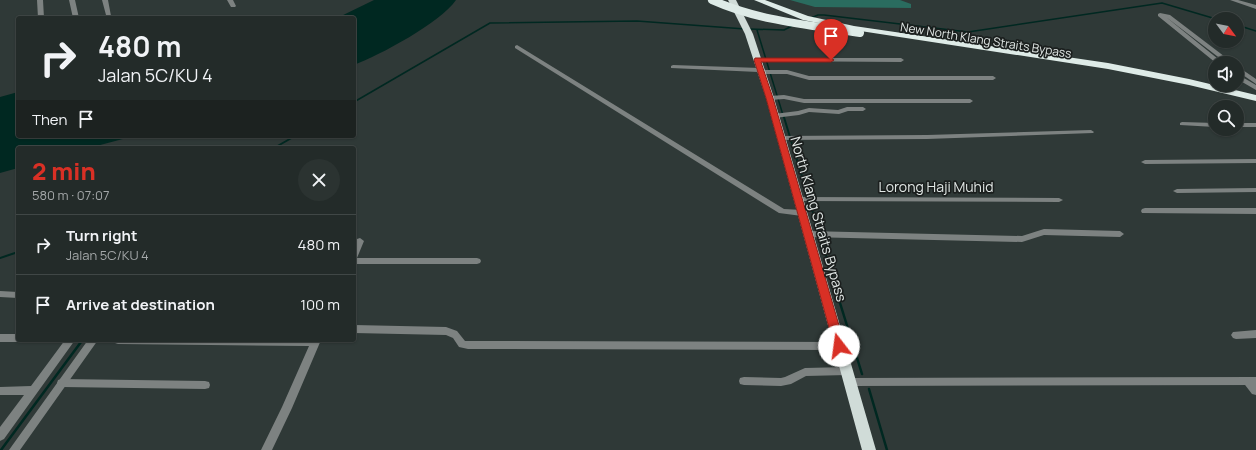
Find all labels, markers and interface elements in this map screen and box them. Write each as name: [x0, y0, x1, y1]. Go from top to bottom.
north arrow: [1208, 12, 1244, 48]
map controls: [1208, 12, 1244, 136]
street label: New North Klang Straits Bypass: [899, 18, 1073, 62]
pin: [814, 19, 848, 60]
icon: arrive: [820, 25, 842, 47]
text: 480 m: [98, 27, 181, 65]
icon: right: [32, 32, 84, 84]
button: sound: [1208, 56, 1244, 92]
text: Jalan 5C/KU 4: [98, 63, 213, 87]
button: search: [1208, 100, 1244, 136]
icon: arrive: [75, 108, 97, 130]
text: Then: [32, 109, 67, 130]
street label: North Klang Straits Bypass: [786, 134, 852, 304]
text: 2 min: [32, 154, 96, 187]
button: close: [298, 159, 340, 201]
street label: Lorong Haji Muhid: [879, 177, 993, 196]
text: 580 m · 07:07: [32, 186, 110, 204]
text: Turn right: [66, 225, 137, 246]
icon: right: [32, 234, 54, 256]
text: 480 m: [298, 234, 340, 255]
text: Jalan 5C/KU 4: [66, 246, 149, 264]
icon: arrive: [32, 294, 54, 316]
text: Arrive at destination: [66, 294, 215, 315]
text: 100 m: [300, 294, 340, 315]
position arrow: [818, 325, 860, 367]

